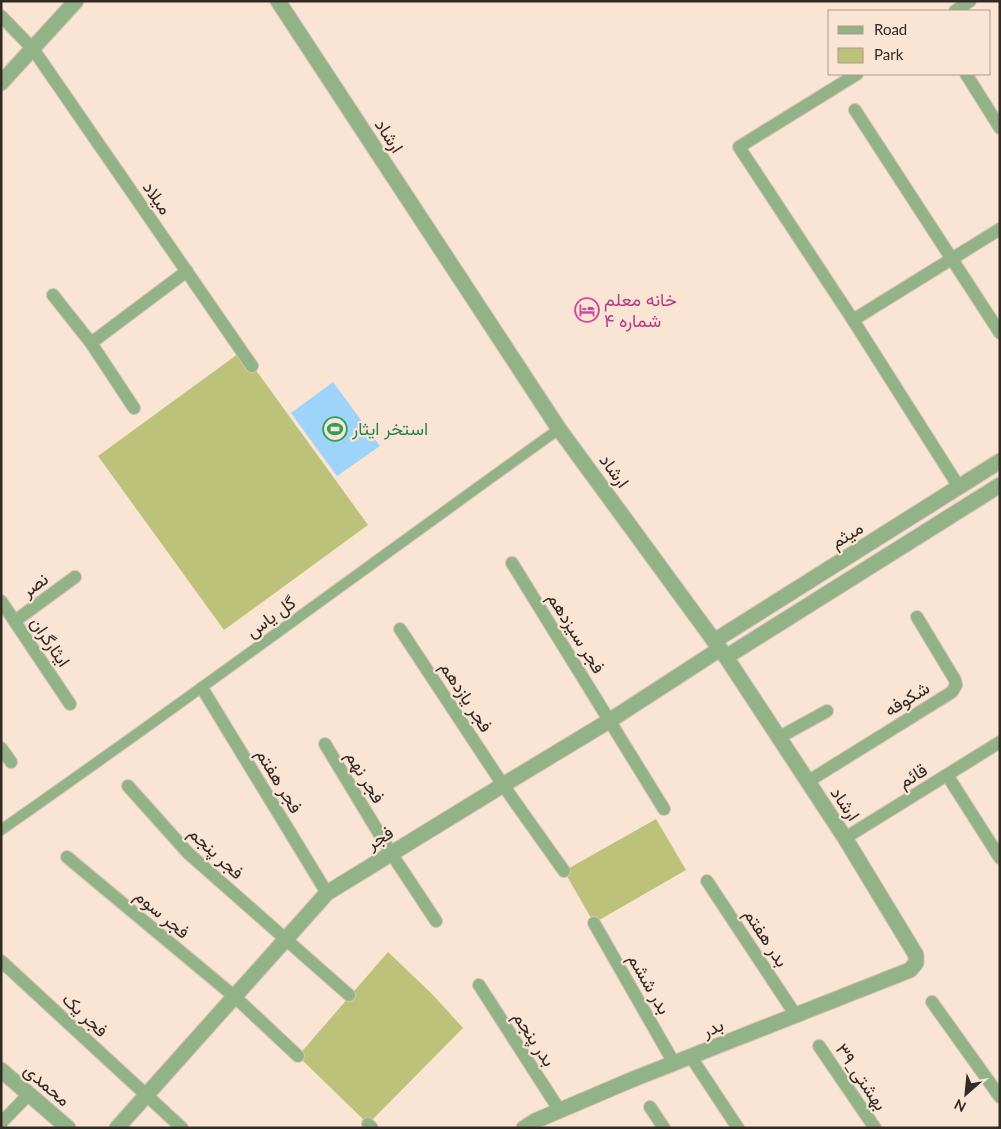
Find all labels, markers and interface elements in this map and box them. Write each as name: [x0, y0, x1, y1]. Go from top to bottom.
legend: [828, 10, 991, 75]
text: Road: [874, 20, 907, 38]
text: Park: [874, 45, 904, 63]
street label: ارشاد: [370, 114, 409, 157]
street label: میلاد: [139, 177, 177, 218]
place label: خانه معلم شماره ۴: [604, 288, 677, 332]
hotel icon: خانه معلم شماره ۴: [574, 297, 600, 323]
sports icon: استخر ایثار: [322, 416, 348, 442]
place label: استخر ایثار: [351, 417, 428, 440]
street label: ارشاد: [594, 449, 634, 492]
street label: میثم: [826, 516, 868, 554]
street label: نصر: [16, 567, 53, 603]
street label: فجر سیزدهم: [542, 588, 610, 678]
street label: گل یاس: [241, 591, 300, 642]
street label: ایثارگران: [25, 612, 76, 671]
street label: فجر یازدهم: [434, 657, 498, 737]
street label: شکوفه: [880, 676, 934, 721]
street label: فجر هفتم: [250, 744, 308, 818]
street label: فجر نهم: [340, 746, 390, 808]
street label: قائم: [894, 758, 932, 794]
street label: ارشاد: [826, 782, 865, 825]
street label: فجر پنجم: [183, 821, 249, 885]
street label: فجر: [361, 821, 397, 855]
street label: فجر سوم: [129, 884, 195, 944]
street label: بدر هفتم: [738, 904, 794, 972]
street label: بدر ششم: [622, 949, 676, 1019]
street label: فجر یک: [58, 988, 113, 1042]
street label: بدر پنجم: [507, 1007, 561, 1071]
street label: بدر: [698, 1013, 727, 1043]
street label: ۳۹_بهشتی: [831, 1039, 892, 1115]
street label: محمدی: [19, 1058, 75, 1111]
north arrow: [941, 1069, 991, 1119]
text: N: [951, 1096, 969, 1116]

